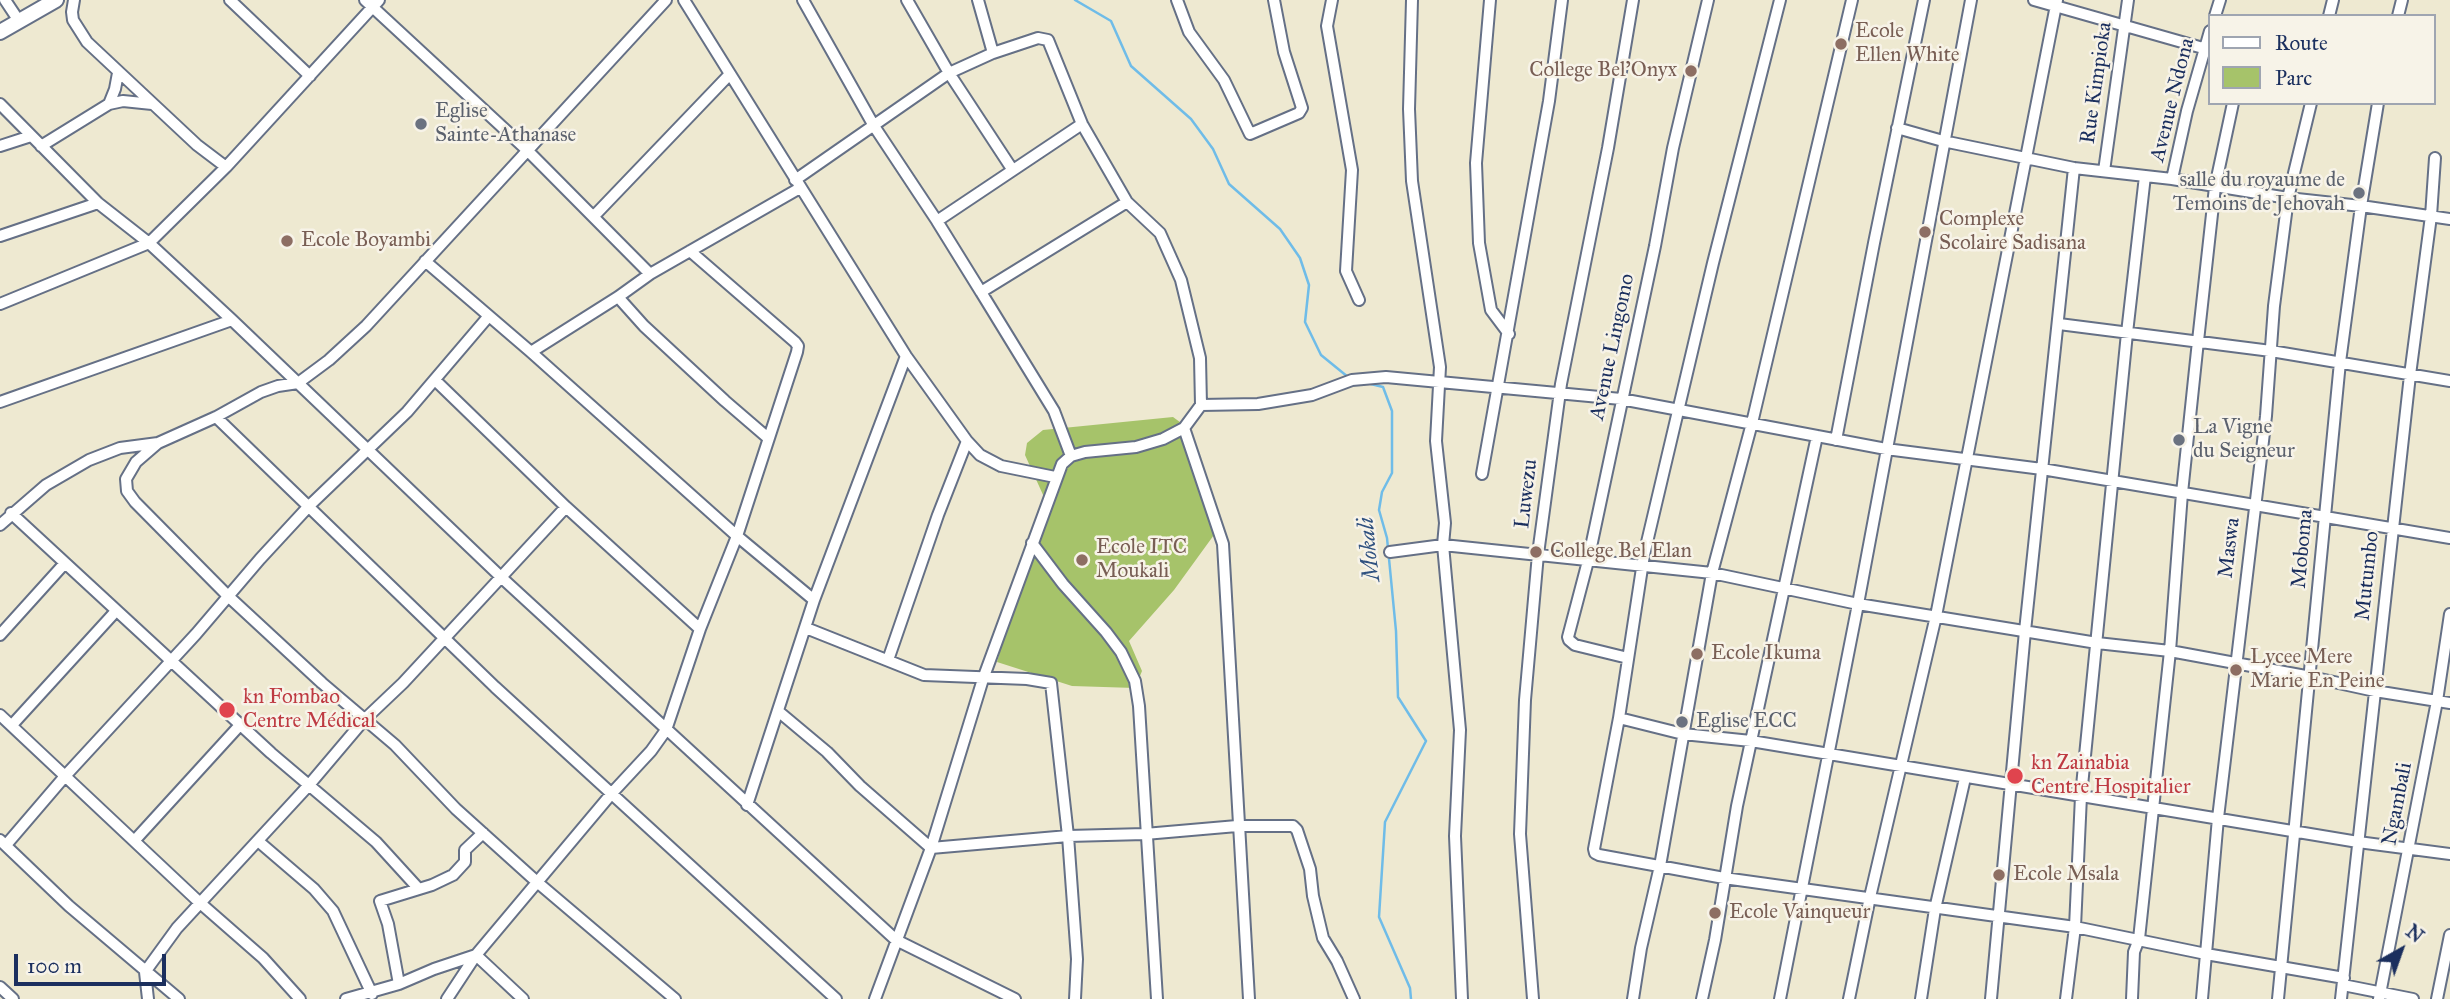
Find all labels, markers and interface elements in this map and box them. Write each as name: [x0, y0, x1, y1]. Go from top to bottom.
legend: [2208, 14, 2436, 105]
place label: Ecole Ellen White: [1855, 19, 1960, 69]
street label: Rue Kimpioka: [2076, 20, 2118, 146]
text: Route: [2275, 30, 2328, 56]
marker: Ecole Ellen White: [1833, 36, 1849, 52]
street label: Avenue Ndona: [2145, 36, 2201, 164]
place label: College Bel'Onyx: [1529, 58, 1677, 84]
marker: College Bel'Onyx: [1683, 63, 1699, 79]
text: Parc: [2275, 65, 2312, 91]
place label: Eglise Sainte-Athanase: [435, 99, 576, 149]
marker: Eglise Sainte-Athanase: [413, 116, 429, 132]
place label: salle du royaume de Temoins de Jehovah: [2173, 168, 2345, 218]
marker: salle du royaume de Temoins de Jehovah: [2351, 185, 2367, 201]
place label: Complexe Scolaire Sadisana: [1939, 207, 2086, 257]
marker: Complexe Scolaire Sadisana: [1917, 224, 1933, 240]
place label: Ecole Boyambi: [301, 228, 431, 254]
marker: Ecole Boyambi: [279, 233, 295, 249]
street label: Avenue Lingomo: [1585, 272, 1641, 422]
place label: La Vigne du Seigneur: [2193, 415, 2295, 465]
marker: La Vigne du Seigneur: [2171, 432, 2187, 448]
street label: Luwezu: [1510, 458, 1544, 530]
street label: Moboma: [2287, 508, 2319, 590]
water label: Mokali: [1353, 515, 1387, 583]
street label: Maswa: [2214, 516, 2246, 580]
street label: Mutumbo: [2351, 530, 2385, 622]
place label: Ecole ITC Moukali: [1096, 535, 1187, 585]
place label: College Bel Elan: [1550, 539, 1692, 565]
marker: College Bel Elan: [1528, 544, 1544, 560]
marker: Ecole ITC Moukali: [1074, 552, 1090, 568]
place label: Ecole Ikuma: [1711, 641, 1821, 667]
place label: Lycee Mere Marie En Peine: [2250, 645, 2384, 695]
marker: Ecole Ikuma: [1689, 646, 1705, 662]
marker: Lycee Mere Marie En Peine: [2228, 662, 2244, 678]
place label: kn Fombao Centre Médical: [243, 685, 376, 735]
marker: kn Fombao Centre Médical: [217, 700, 237, 720]
place label: Eglise ECC: [1696, 709, 1797, 735]
marker: Eglise ECC: [1674, 714, 1690, 730]
place label: kn Zainabia Centre Hospitalier: [2031, 751, 2191, 801]
street label: Ngambali: [2378, 760, 2418, 848]
marker: kn Zainabia Centre Hospitalier: [2005, 766, 2025, 786]
place label: Ecole Msala: [2013, 862, 2119, 888]
marker: Ecole Msala: [1991, 867, 2007, 883]
place label: Ecole Vainqueur: [1729, 900, 1870, 926]
marker: Ecole Vainqueur: [1707, 905, 1723, 921]
north arrow: [2366, 915, 2436, 985]
text: N: [2401, 920, 2428, 948]
scale bar: [18, 940, 170, 984]
text: 100 m: [27, 953, 82, 979]

